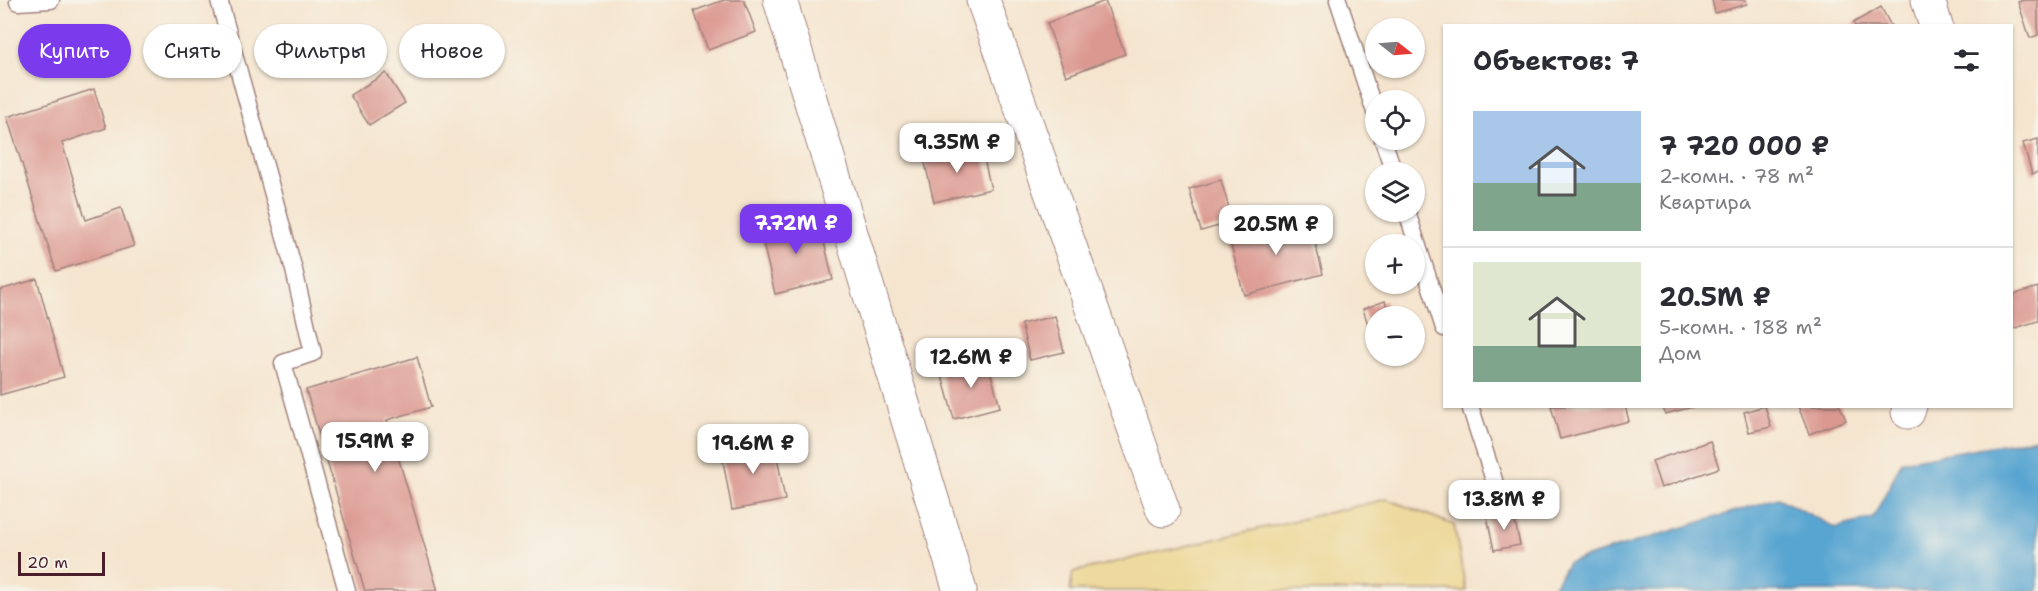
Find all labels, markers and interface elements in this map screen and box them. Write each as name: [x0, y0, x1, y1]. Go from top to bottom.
north arrow: [1365, 18, 1425, 78]
map controls: [1365, 18, 1425, 366]
chip: Купить: [18, 24, 131, 78]
chip: Снять: [143, 24, 242, 78]
chip: Фильтры: [254, 24, 387, 78]
chip: Новое: [399, 24, 505, 78]
text: Объектов: 7: [1473, 43, 1639, 78]
icon: filters: [1950, 44, 1983, 77]
button: locate: [1365, 90, 1425, 150]
pin: 9.35M ₽: [902, 123, 1012, 174]
text: 7 720 000 ₽: [1659, 128, 1829, 163]
text: 9.35M ₽: [914, 129, 1000, 155]
icon: home: [1521, 135, 1593, 207]
button: layers: [1365, 162, 1425, 222]
text: 2-комн. · 78 m²: [1659, 163, 1814, 189]
text: Квартира: [1659, 189, 1751, 215]
pin: 7.72M ₽: [741, 204, 851, 255]
pin: 20.5M ₽: [1221, 205, 1331, 256]
text: 7.72M ₽: [754, 210, 838, 236]
text: 20.5M ₽: [1233, 211, 1319, 237]
button: +: [1365, 234, 1425, 294]
text: 20.5M ₽: [1659, 279, 1771, 314]
icon: home: [1521, 286, 1593, 358]
button: −: [1365, 306, 1425, 366]
text: 5-комн. · 188 m²: [1659, 314, 1822, 340]
pin: 12.6M ₽: [916, 338, 1026, 389]
text: Дом: [1659, 340, 1701, 366]
text: 12.6M ₽: [930, 344, 1013, 370]
pin: 15.9M ₽: [320, 422, 430, 473]
pin: 19.6M ₽: [698, 424, 808, 475]
text: 15.9M ₽: [335, 428, 415, 454]
text: 19.6M ₽: [711, 430, 795, 456]
pin: 13.8M ₽: [1449, 480, 1559, 531]
text: 13.8M ₽: [1463, 486, 1545, 512]
scale bar: [18, 549, 105, 576]
text: 20 m: [27, 552, 68, 573]

